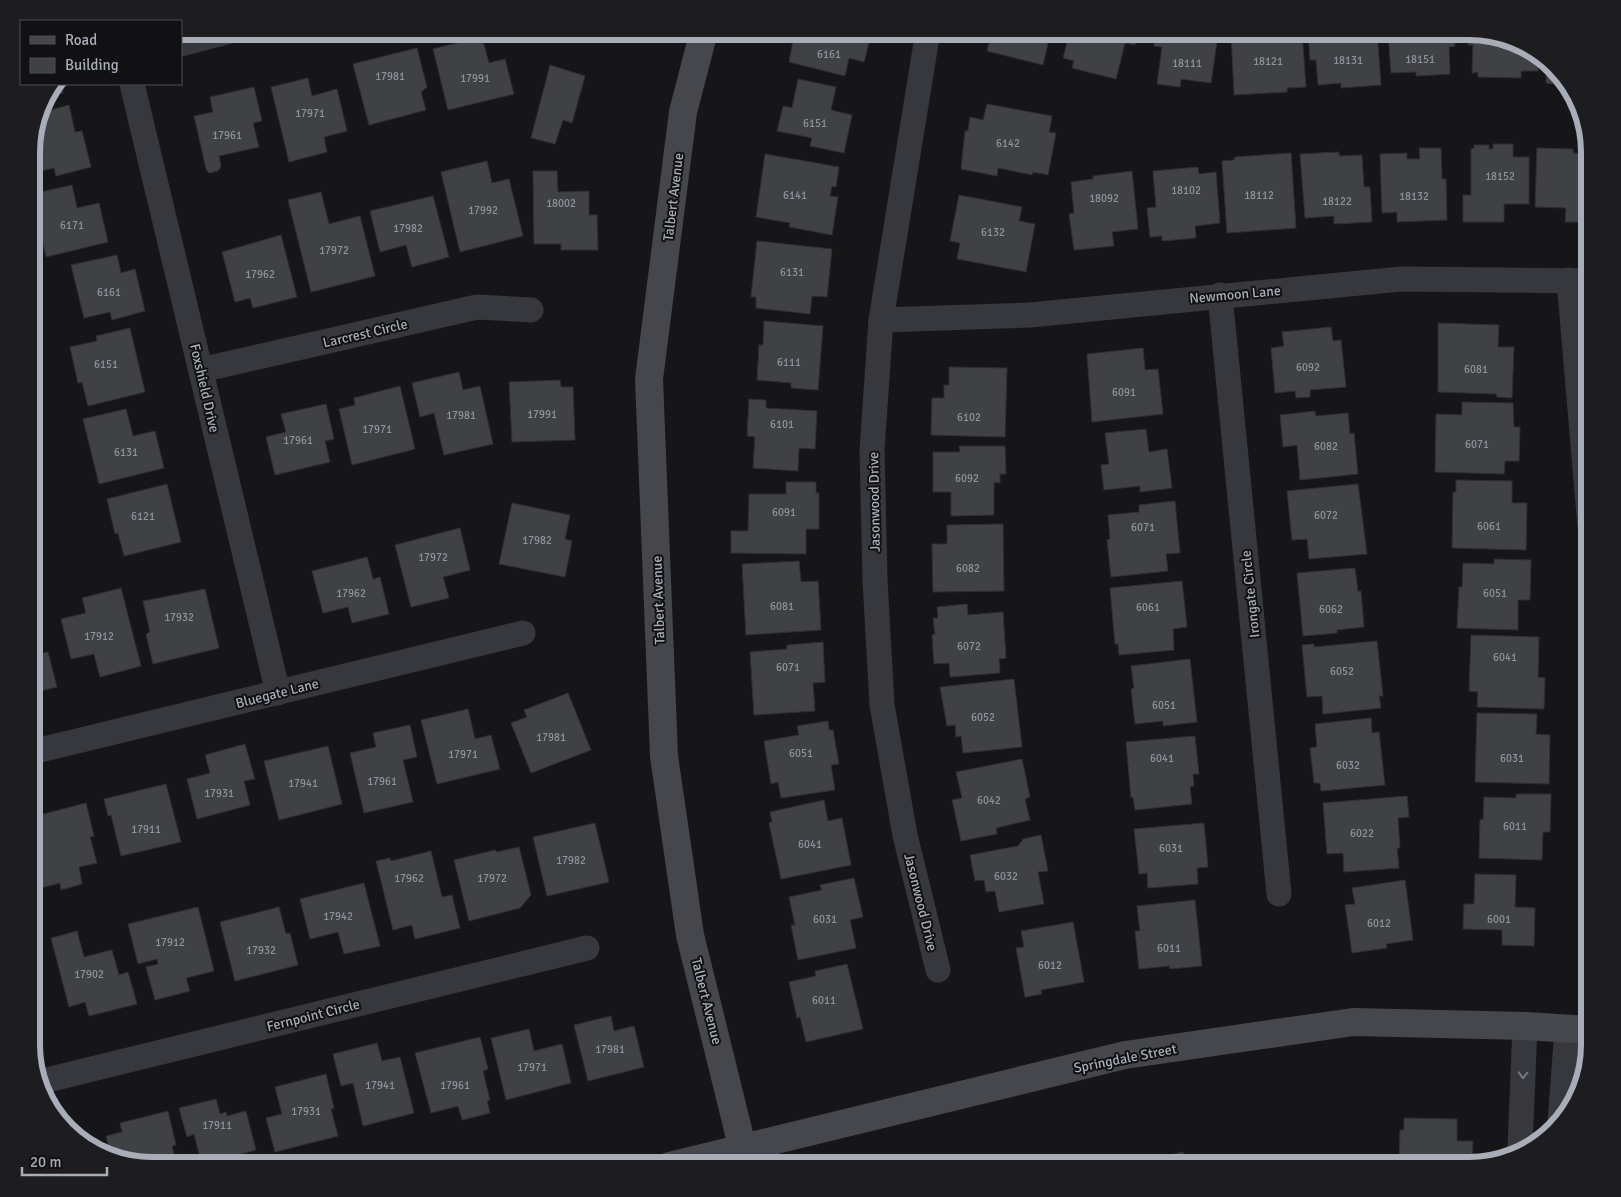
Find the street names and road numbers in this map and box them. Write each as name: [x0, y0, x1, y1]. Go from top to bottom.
street label: Talbert Avenue: [660, 152, 687, 242]
street label: Newmoon Lane: [1189, 282, 1282, 307]
street label: Larcrest Circle: [321, 315, 409, 351]
street label: Foxshield Drive: [186, 342, 223, 434]
street label: Jasonwood Drive: [865, 452, 884, 552]
street label: Irongate Circle: [1237, 549, 1264, 639]
street label: Talbert Avenue: [648, 555, 669, 645]
street label: Bluegate Lane: [234, 675, 320, 712]
street label: Jasonwood Drive: [900, 851, 941, 953]
street label: Talbert Avenue: [688, 956, 725, 1046]
street label: Fernpoint Circle: [265, 996, 362, 1035]
street label: Springdale Street: [1072, 1040, 1178, 1077]

